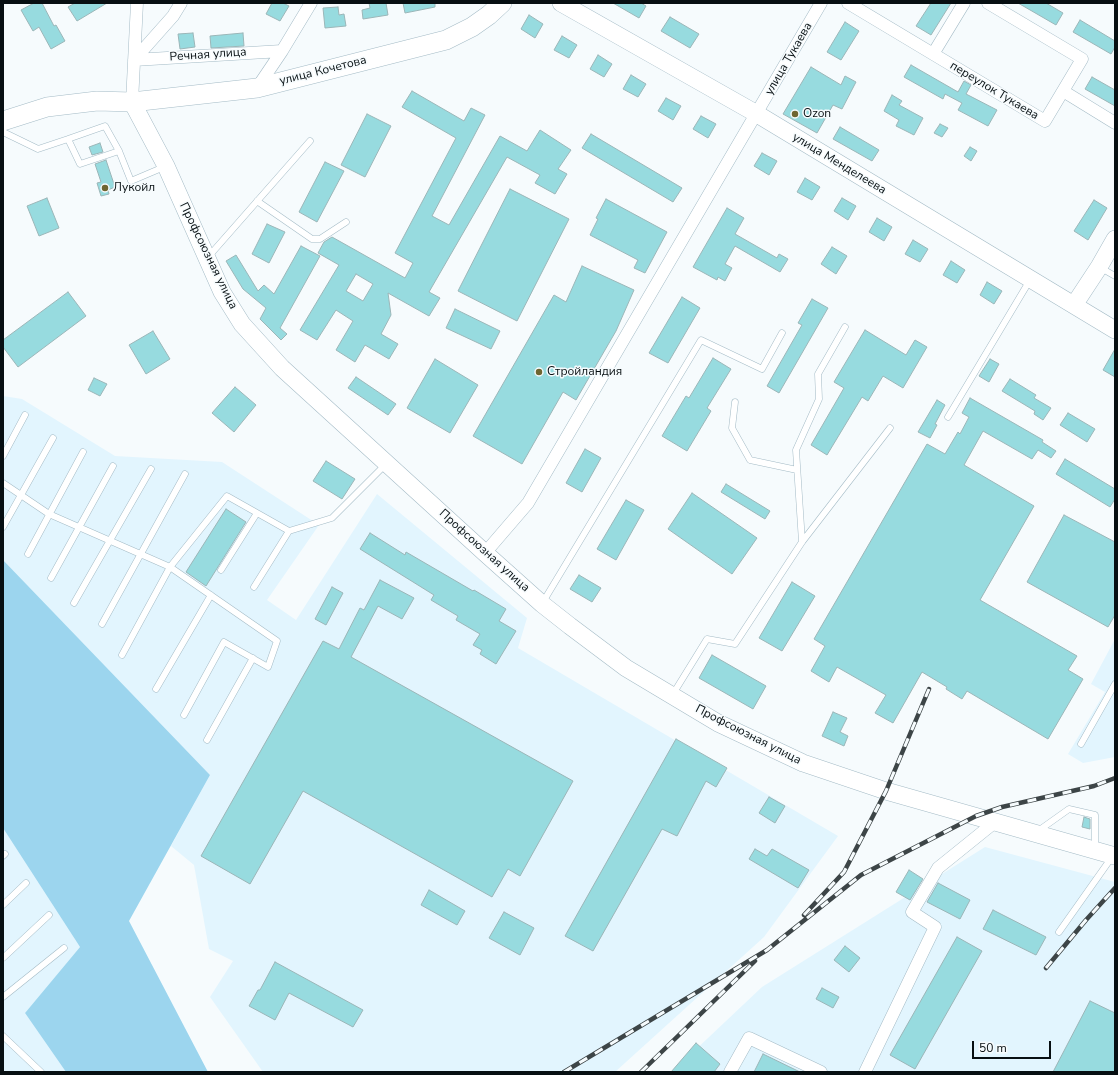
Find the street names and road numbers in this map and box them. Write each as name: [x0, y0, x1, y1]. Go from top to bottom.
street label: улица Тукаева: [762, 20, 816, 98]
street label: Речная улица: [169, 45, 247, 65]
street label: улица Кочетова: [278, 53, 368, 89]
street label: переулок Тукаева: [947, 59, 1041, 123]
street label: улица Менделеева: [789, 130, 889, 198]
street label: Профсоюзная улица: [176, 200, 240, 312]
street label: Профсоюзная улица: [436, 507, 532, 595]
street label: Профсоюзная улица: [693, 702, 803, 768]

